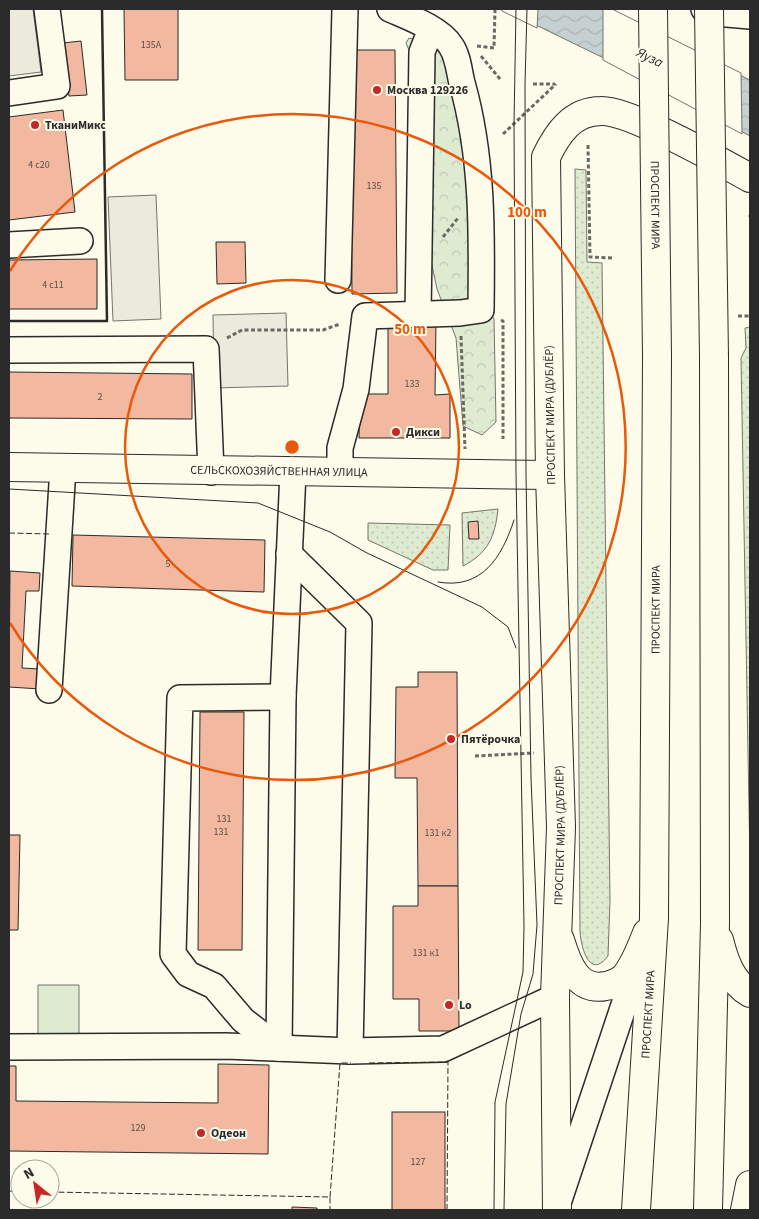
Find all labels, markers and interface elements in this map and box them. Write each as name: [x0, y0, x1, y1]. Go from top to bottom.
house number: 135А: [141, 38, 162, 52]
water label: Яуза: [632, 42, 667, 73]
place label: Москва 129226: [387, 82, 468, 99]
marker: Москва 129226: [371, 84, 383, 96]
place label: ТканиМикс: [45, 117, 106, 134]
marker: ТканиМикс: [29, 119, 41, 131]
house number: 4 с20: [28, 158, 50, 172]
street label: ПРОСПЕКТ МИРА: [646, 161, 664, 250]
house number: 135: [367, 179, 381, 193]
text: 100 m: [507, 202, 547, 223]
house number: 4 с11: [42, 278, 64, 292]
text: 50 m: [394, 319, 426, 340]
street label: ПРОСПЕКТ МИРА (ДУБЛЁР): [541, 345, 560, 485]
house number: 133: [405, 377, 419, 391]
house number: 2: [98, 390, 103, 404]
place label: Дикси: [406, 424, 440, 441]
marker: Дикси: [390, 426, 402, 438]
centre of rings: [283, 438, 301, 456]
street label: СЕЛЬСКОХОЗЯЙСТВЕННАЯ УЛИЦА: [190, 462, 368, 481]
house number: 5: [166, 557, 171, 571]
street label: ПРОСПЕКТ МИРА: [647, 565, 665, 654]
place label: Пятёрочка: [461, 731, 520, 748]
marker: Пятёрочка: [445, 733, 457, 745]
street label: ПРОСПЕКТ МИРА (ДУБЛЁР): [550, 765, 570, 905]
house number: 131: [217, 812, 231, 826]
house number: 131: [214, 825, 228, 839]
house number: 131 к2: [425, 826, 451, 840]
house number: 131 к1: [413, 946, 439, 960]
street label: ПРОСПЕКТ МИРА: [637, 969, 660, 1059]
place label: Lo: [459, 997, 472, 1014]
marker: Lo: [443, 999, 455, 1011]
house number: 129: [131, 1121, 145, 1135]
place label: Одеон: [211, 1125, 246, 1142]
marker: Одеон: [195, 1127, 207, 1139]
house number: 127: [411, 1155, 425, 1169]
north arrow: [10, 1159, 60, 1209]
text: N: [20, 1163, 38, 1185]

